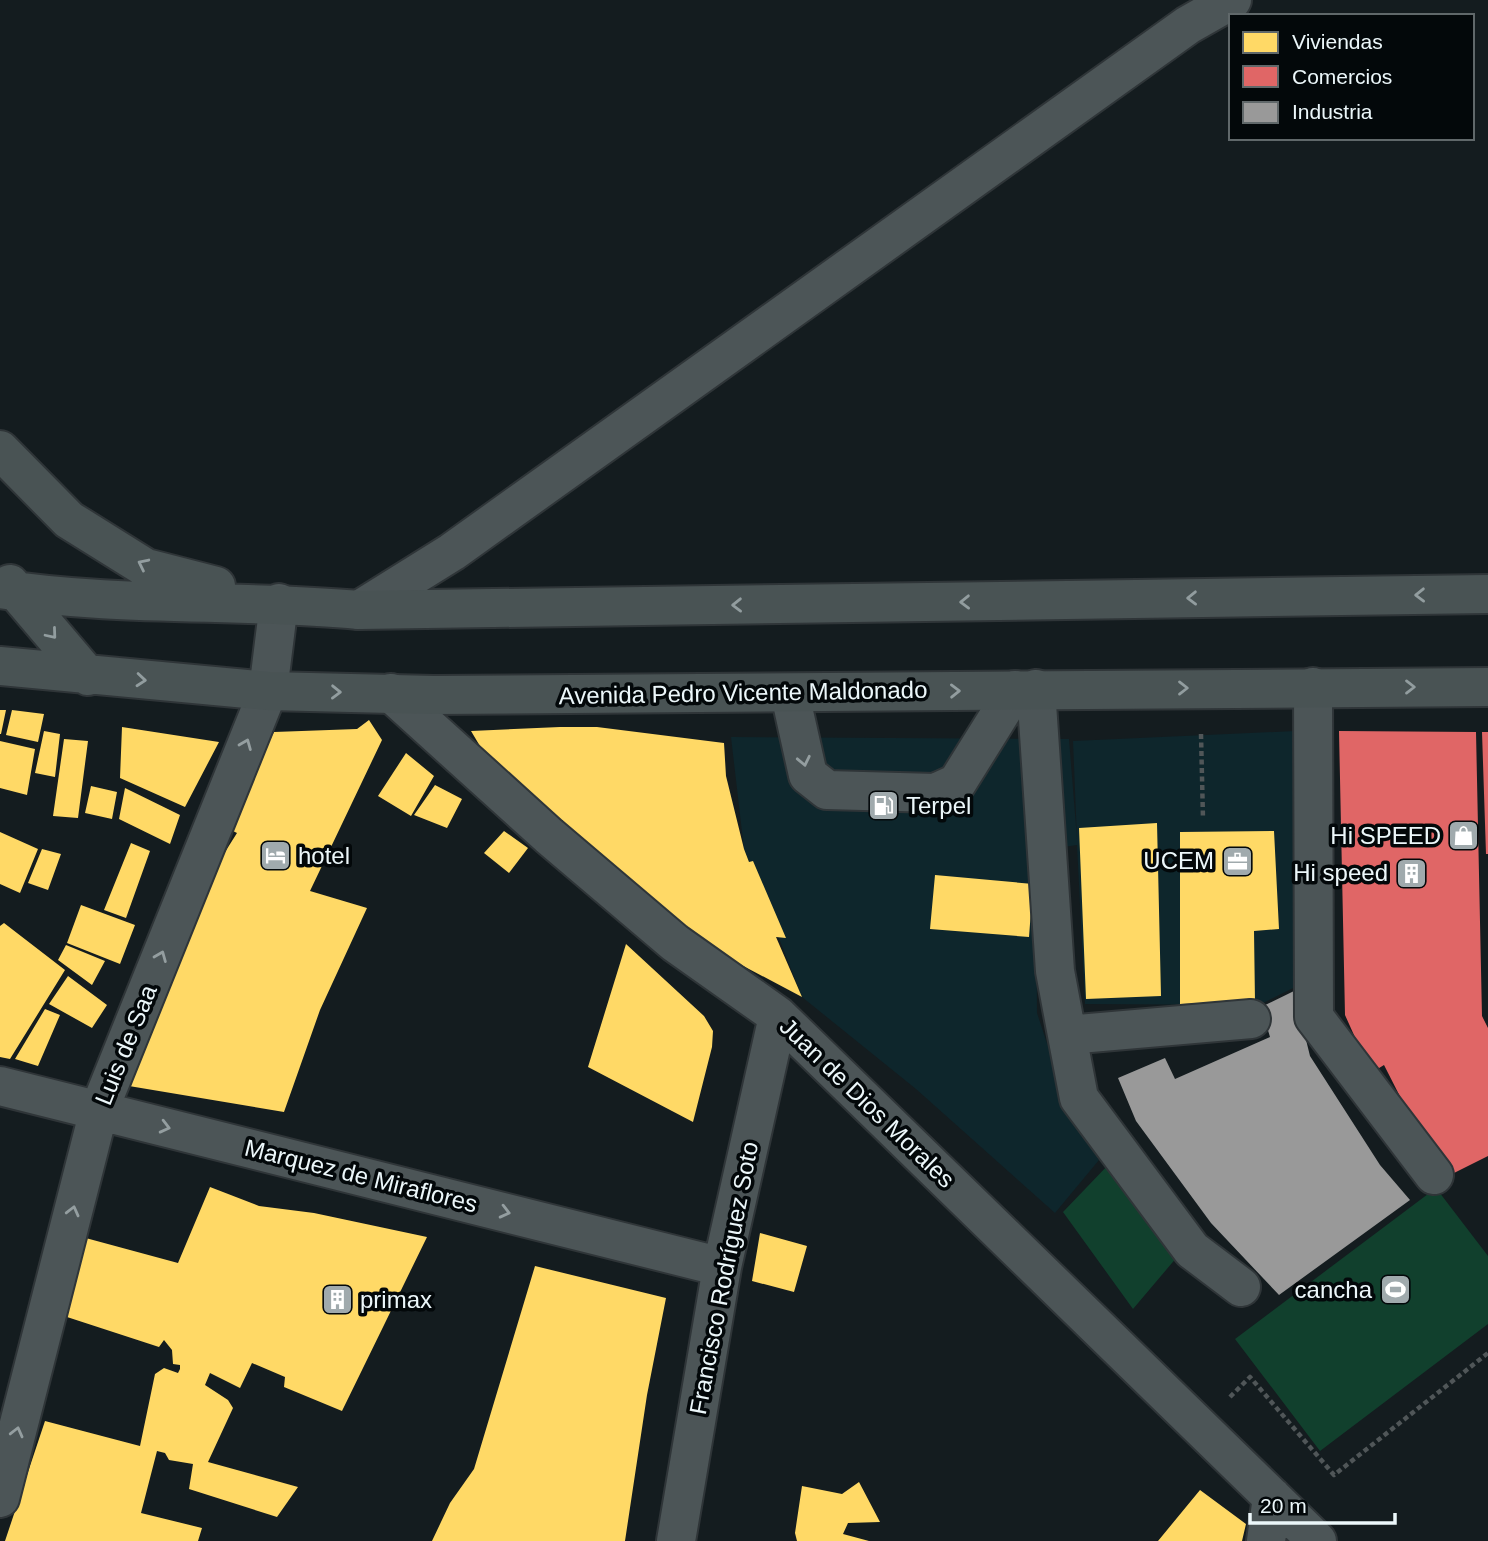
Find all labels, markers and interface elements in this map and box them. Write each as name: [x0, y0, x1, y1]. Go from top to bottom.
legend: [1229, 14, 1474, 140]
text: Viviendas: [1292, 30, 1383, 53]
text: Comercios: [1292, 65, 1392, 88]
text: Industria: [1292, 100, 1373, 123]
one-way arrow: [138, 559, 150, 573]
one-way arrow: [1414, 587, 1425, 603]
one-way arrow: [1187, 591, 1198, 606]
one-way arrow: [959, 594, 970, 609]
one-way arrow: [732, 597, 742, 613]
one-way arrow: [44, 625, 56, 638]
one-way arrow: [136, 672, 147, 687]
street label: Avenida Pedro Vicente Maldonado: [558, 676, 928, 709]
one-way arrow: [1406, 679, 1416, 695]
one-way arrow: [1178, 680, 1189, 696]
one-way arrow: [951, 683, 961, 699]
one-way arrow: [331, 684, 342, 700]
one-way arrow: [238, 739, 252, 751]
one-way arrow: [796, 754, 811, 766]
fuel station icon: Terpel: [866, 789, 900, 823]
place label: Terpel: [906, 792, 971, 819]
shop icon: Hi SPEED: [1447, 819, 1481, 853]
place label: Hi SPEED: [1330, 822, 1441, 849]
hotel icon: hotel: [258, 839, 292, 873]
place label: hotel: [298, 842, 350, 869]
office icon: UCEM: [1220, 844, 1254, 878]
place label: UCEM: [1143, 847, 1214, 874]
building icon: Hi speed: [1394, 856, 1428, 890]
place label: Hi speed: [1293, 859, 1388, 886]
one-way arrow: [153, 950, 167, 962]
street label: Luis de Saa: [89, 980, 162, 1109]
street label: Juan de Dios Morales: [774, 1012, 960, 1193]
one-way arrow: [159, 1119, 171, 1133]
street label: Marquez de Miraflores: [242, 1134, 480, 1217]
street label: Francisco Rodríguez Soto: [684, 1139, 763, 1417]
one-way arrow: [499, 1204, 511, 1218]
one-way arrow: [65, 1206, 79, 1218]
sports icon: cancha: [1378, 1273, 1412, 1307]
place label: cancha: [1295, 1276, 1373, 1303]
building icon: primax: [320, 1283, 354, 1317]
place label: primax: [360, 1286, 432, 1313]
one-way arrow: [9, 1426, 23, 1438]
scale bar: [1250, 1482, 1395, 1526]
text: 20 m: [1260, 1494, 1307, 1517]

